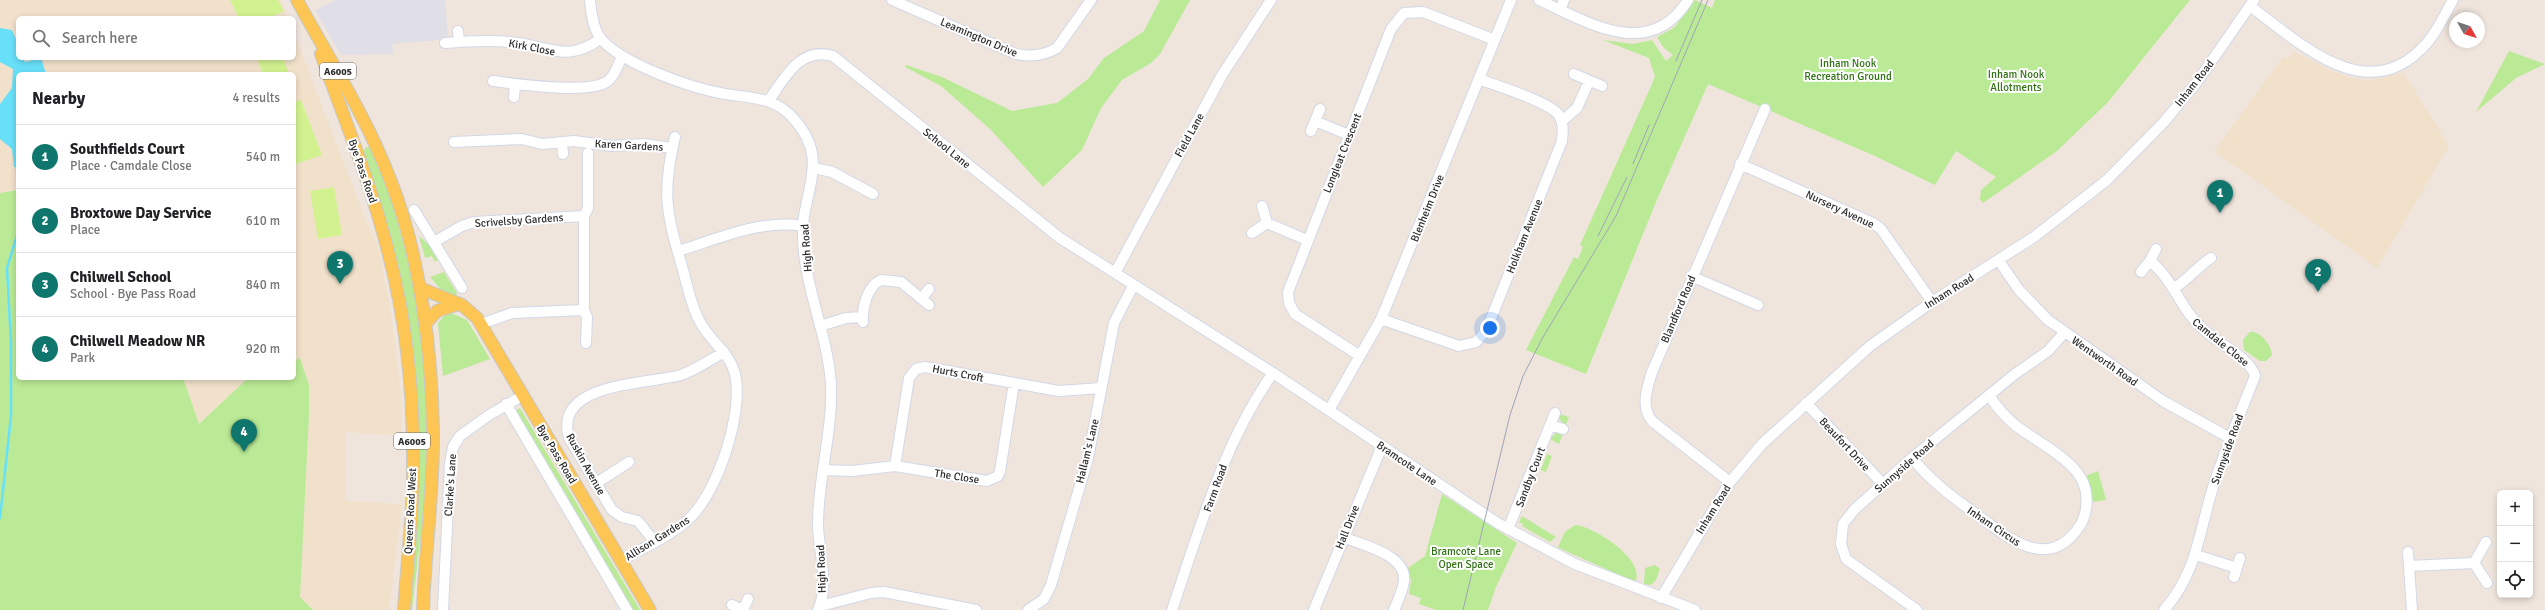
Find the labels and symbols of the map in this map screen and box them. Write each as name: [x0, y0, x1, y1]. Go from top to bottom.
north arrow: [2449, 12, 2485, 48]
street label: Leamington Drive: [938, 15, 1019, 60]
street label: Kirk Close: [507, 37, 556, 58]
park label: Inham Nook Recreation Ground: [1804, 57, 1892, 83]
street label: Inham Road: [2172, 57, 2217, 109]
road number: A6005: [320, 63, 356, 79]
park label: Inham Nook Allotments: [1988, 68, 2045, 94]
street label: Field Lane: [1172, 111, 1207, 160]
street label: Longleat Crescent: [1321, 111, 1364, 195]
street label: School Lane: [920, 125, 973, 171]
street label: Karen Gardens: [594, 137, 664, 154]
street label: Bye Pass Road: [346, 138, 380, 205]
street label: Blenheim Drive: [1408, 173, 1447, 244]
pin: 1: [2207, 180, 2233, 213]
street label: Nursery Avenue: [1803, 188, 1876, 231]
street label: Holkham Avenue: [1504, 197, 1545, 275]
street label: Scrivelsby Gardens: [474, 211, 564, 230]
street label: High Road: [798, 223, 815, 272]
pin: 3: [327, 251, 353, 284]
pin: 2: [2305, 259, 2331, 292]
street label: Inham Road: [1922, 271, 1976, 312]
street label: Blandford Road: [1658, 273, 1699, 345]
street label: Camdale Close: [2190, 316, 2252, 369]
your location: [1480, 318, 1500, 338]
street label: Wentworth Road: [2069, 334, 2141, 389]
street label: Hurts Croft: [931, 362, 985, 385]
street label: Sunnyside Road: [2209, 412, 2246, 486]
street label: Beaufort Drive: [1817, 415, 1873, 474]
street label: Hallam's Lane: [1073, 418, 1102, 485]
pin: 4: [231, 419, 257, 452]
street label: Bye Pass Road: [534, 422, 579, 486]
street label: Ruskin Avenue: [563, 431, 608, 497]
road number: A6005: [394, 433, 430, 449]
street label: Sunnyside Road: [1872, 437, 1937, 496]
street label: Bramcote Lane: [1374, 438, 1439, 488]
street label: Sandby Court: [1513, 445, 1548, 509]
street label: Clarke's Lane: [442, 453, 459, 517]
street label: Farm Road: [1201, 462, 1230, 514]
street label: Queens Road West: [402, 467, 419, 555]
street label: The Close: [934, 467, 980, 486]
street label: Inham Road: [1693, 482, 1734, 536]
street label: Hall Drive: [1333, 503, 1362, 551]
street label: Inham Circus: [1965, 504, 2023, 549]
street label: Allison Gardens: [623, 513, 692, 563]
street label: High Road: [814, 545, 829, 593]
park label: Bramcote Lane Open Space: [1431, 545, 1501, 571]

